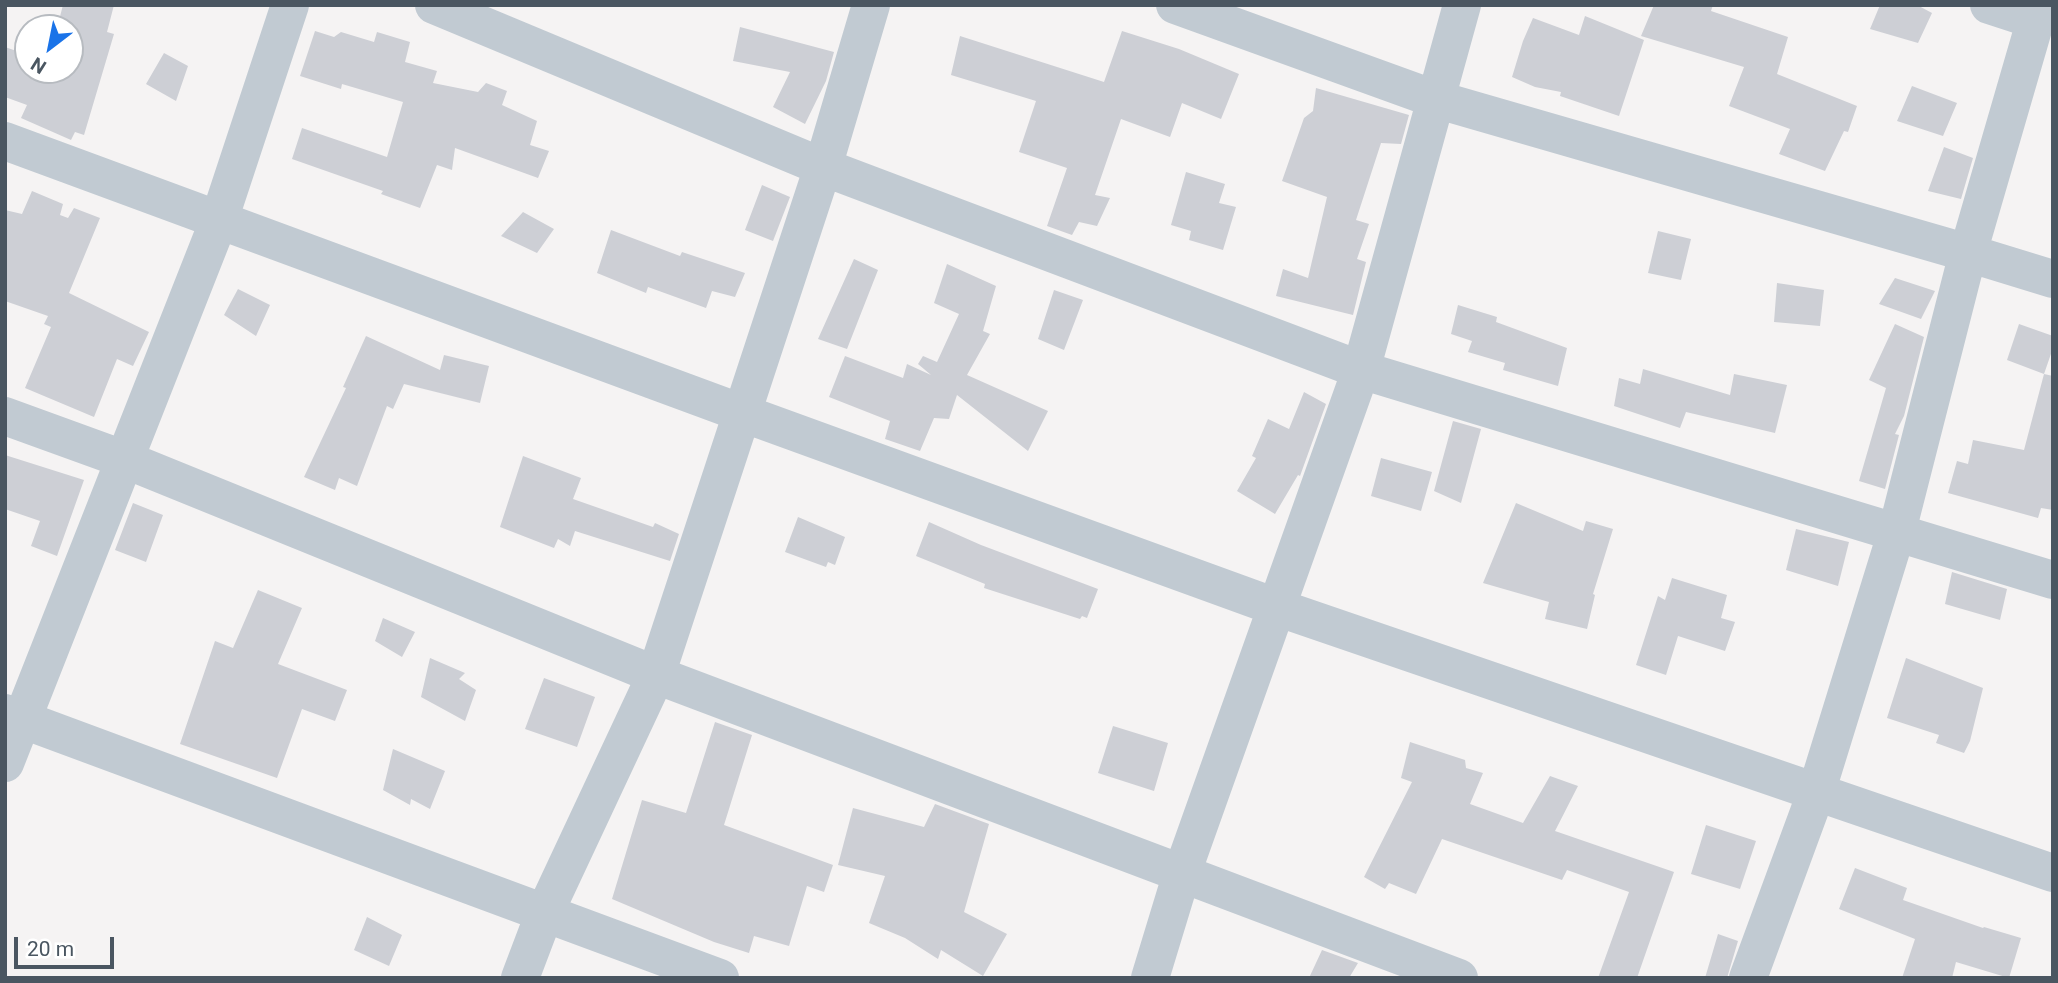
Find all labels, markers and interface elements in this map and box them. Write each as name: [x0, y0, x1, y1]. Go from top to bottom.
north arrow: [14, 14, 84, 84]
text: N: [27, 52, 50, 79]
scale bar: [18, 923, 117, 967]
text: 20 m: [27, 937, 74, 961]

